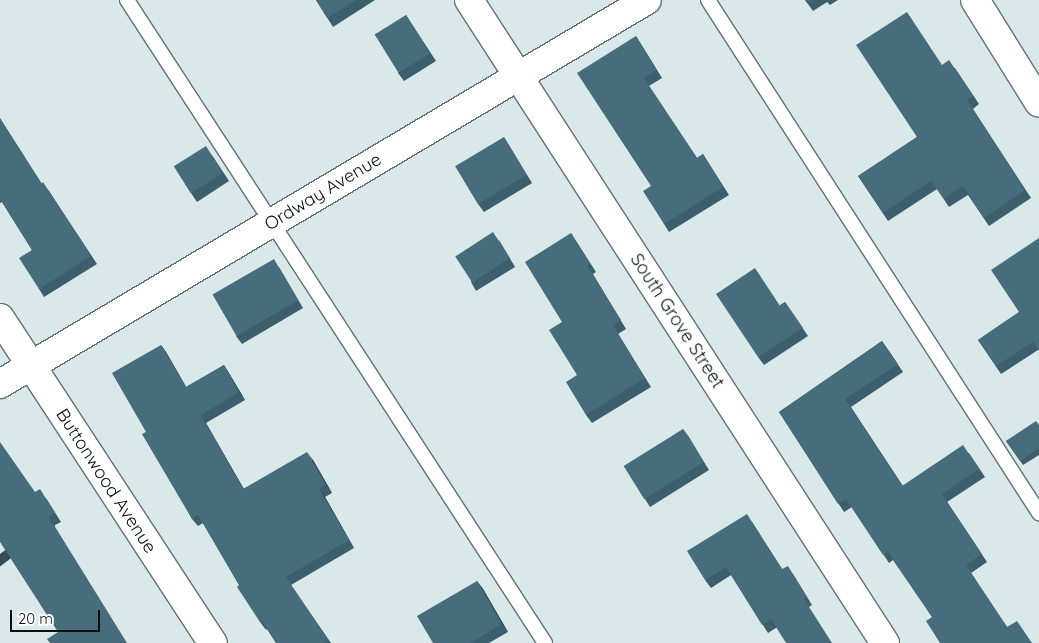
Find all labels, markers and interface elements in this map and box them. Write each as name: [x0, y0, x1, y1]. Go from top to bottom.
street label: Ordway Avenue: [261, 149, 385, 235]
street label: South Grove Street: [625, 250, 729, 392]
street label: Buttonwood Avenue: [51, 405, 161, 557]
scale bar: [12, 600, 102, 632]
text: 20 m: [18, 609, 53, 628]

